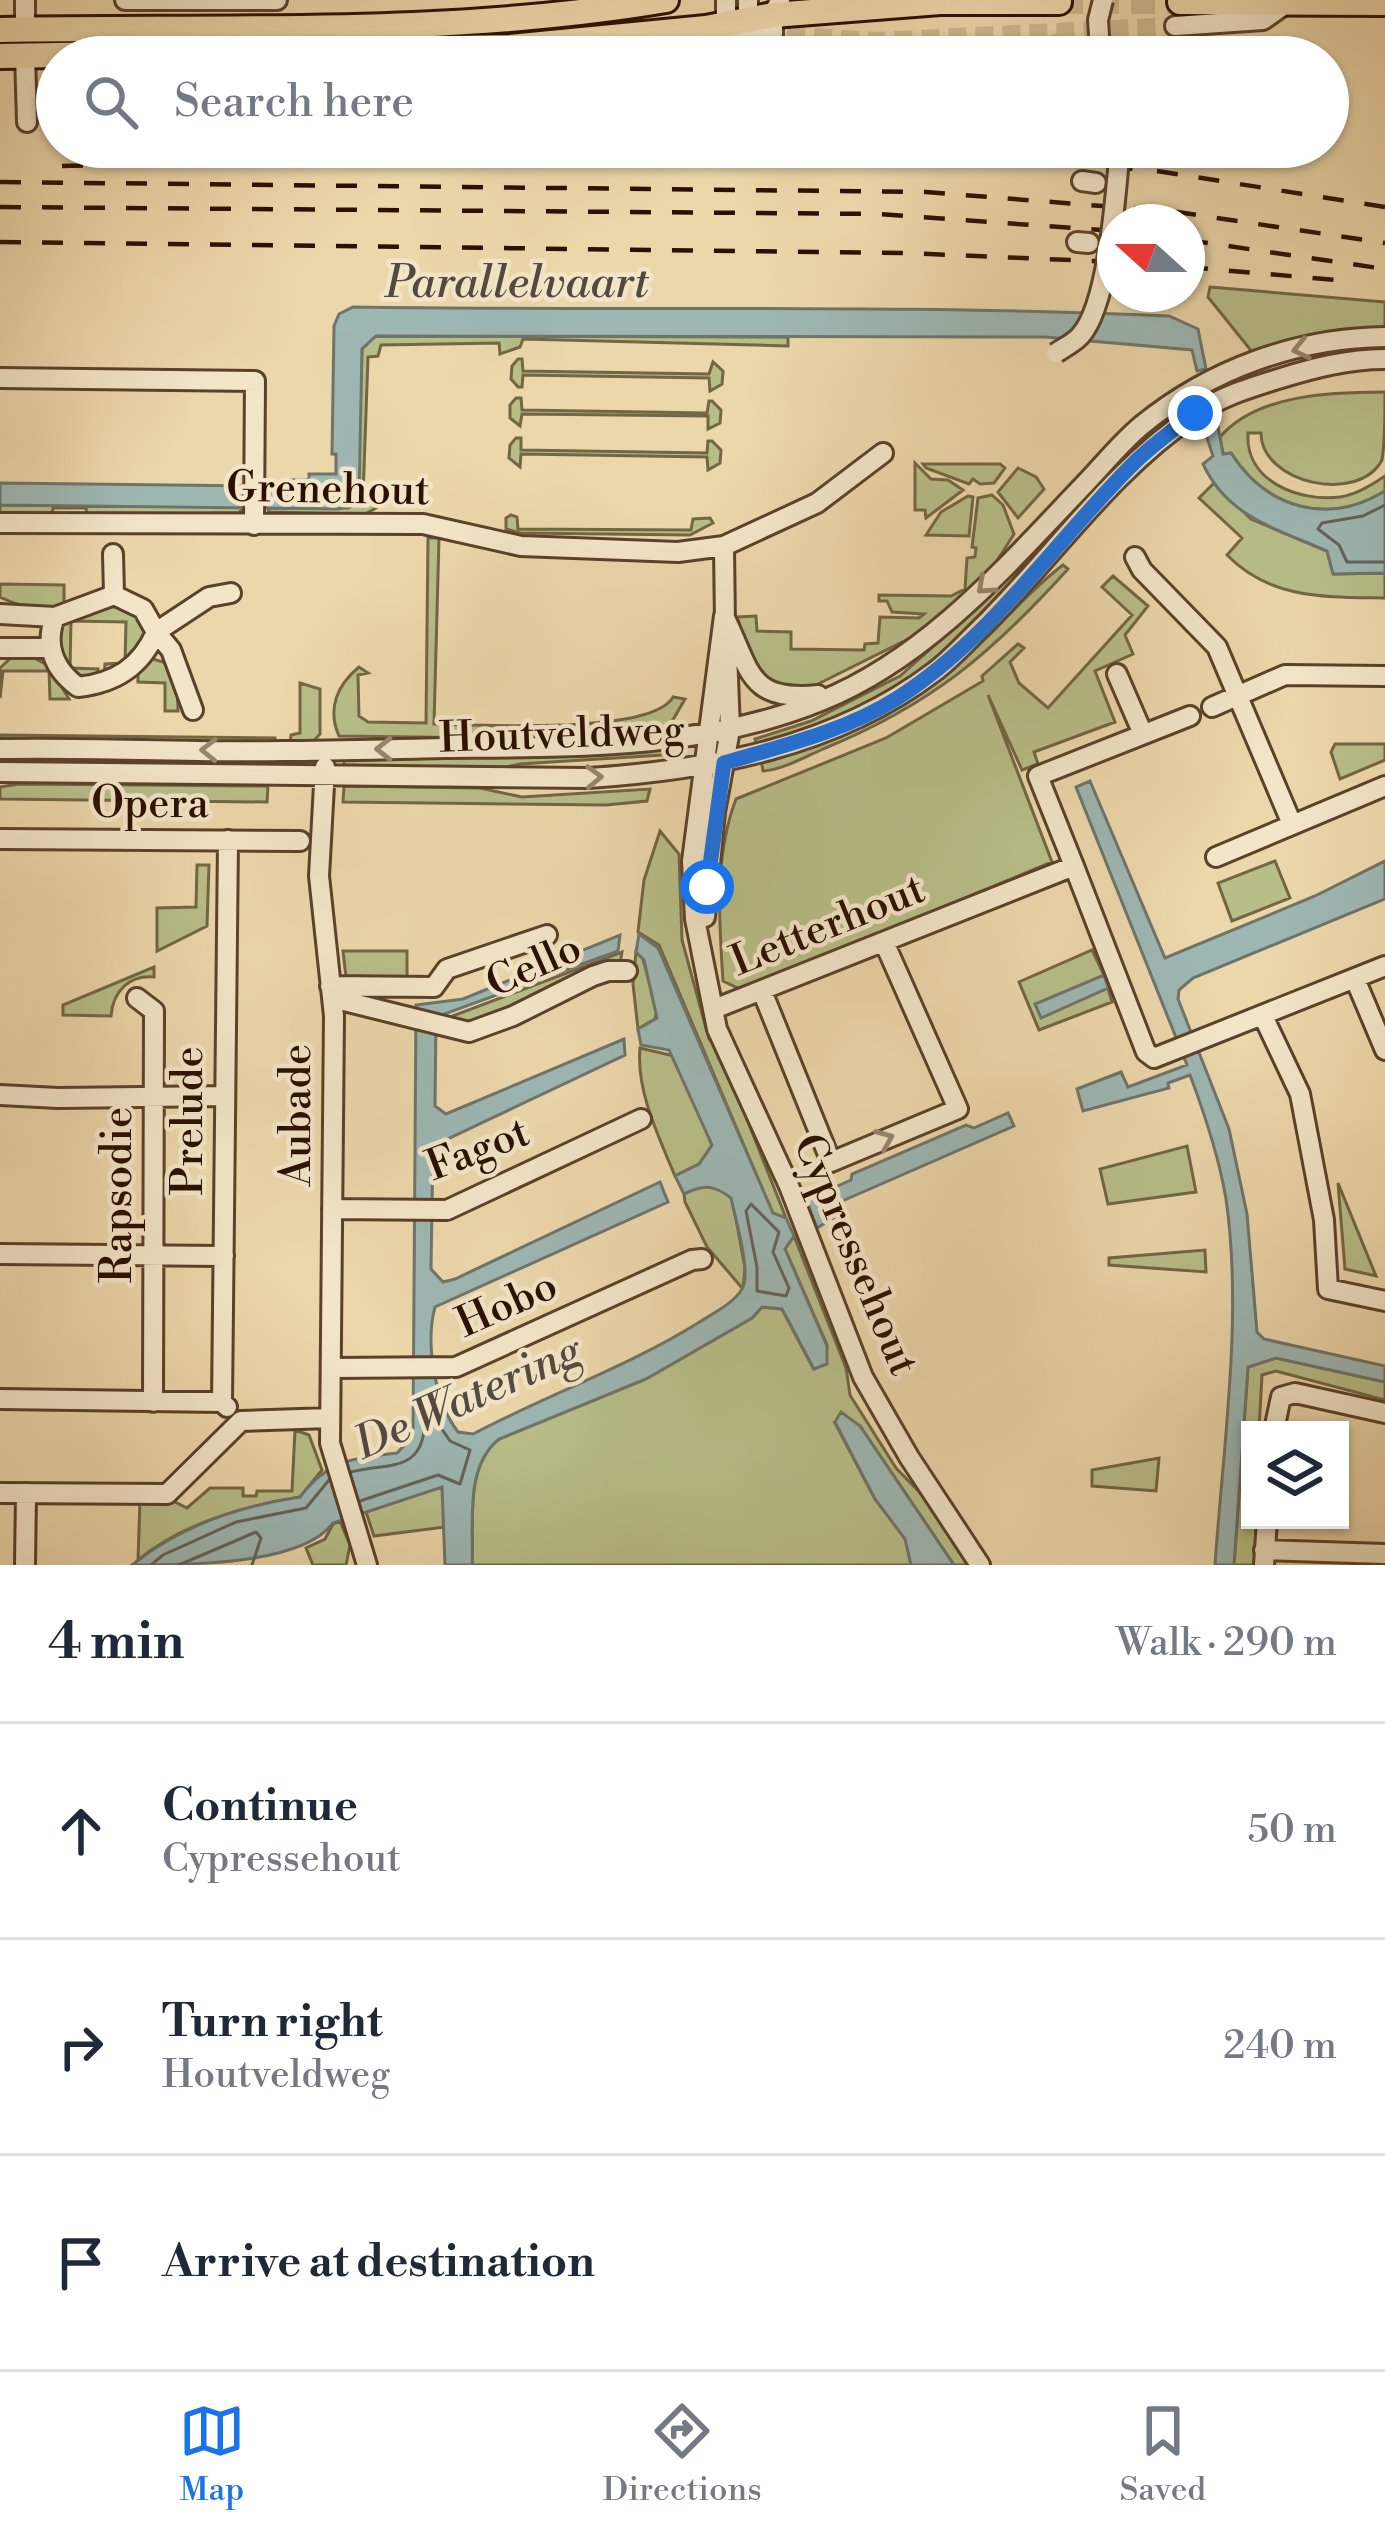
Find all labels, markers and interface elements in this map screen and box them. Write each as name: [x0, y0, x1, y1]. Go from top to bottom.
search box: [36, 36, 1349, 168]
icon: search: [78, 69, 144, 135]
text: Search here: [174, 74, 414, 131]
north arrow: [1097, 204, 1205, 312]
water label: Parallelvaart: [383, 255, 650, 312]
one-way arrow: [1292, 335, 1312, 360]
route end: [1168, 386, 1222, 440]
street label: Grenehout: [226, 462, 430, 518]
one-way arrow: [977, 572, 999, 593]
street label: Houtveldweg: [438, 704, 686, 767]
one-way arrow: [374, 736, 392, 762]
one-way arrow: [199, 737, 217, 763]
one-way arrow: [586, 764, 604, 790]
street label: Opera: [91, 778, 210, 831]
route start: [680, 860, 734, 914]
street label: Letterhout: [723, 863, 933, 989]
street label: Cello: [478, 922, 590, 1010]
street label: Aubade: [271, 1044, 324, 1187]
street label: Prelude: [163, 1046, 216, 1196]
street label: Fagot: [419, 1106, 538, 1195]
street label: Rapsodie: [92, 1107, 145, 1283]
street label: Cypressehout: [779, 1126, 930, 1384]
one-way arrow: [874, 1129, 895, 1153]
street label: Hobo: [448, 1259, 566, 1351]
water label: De Watering: [345, 1322, 592, 1474]
map controls: [1241, 1421, 1349, 1529]
button: layers: [1241, 1421, 1349, 1529]
text: 4 min: [48, 1611, 184, 1675]
text: Walk · 290 m: [1116, 1619, 1337, 1668]
text: Continue: [162, 1778, 358, 1835]
icon: ahead: [48, 1798, 114, 1864]
text: 50 m: [1247, 1806, 1337, 1855]
text: Cypressehout: [162, 1835, 401, 1884]
text: Turn right: [162, 1994, 383, 2051]
icon: right: [48, 2014, 114, 2080]
text: 240 m: [1223, 2022, 1337, 2071]
text: Houtveldweg: [162, 2051, 390, 2100]
icon: arrive: [48, 2230, 114, 2296]
text: Arrive at destination: [162, 2234, 595, 2291]
tab: Map: [179, 2398, 245, 2511]
tab: Directions: [603, 2398, 762, 2511]
tab: Saved: [1119, 2398, 1206, 2511]

